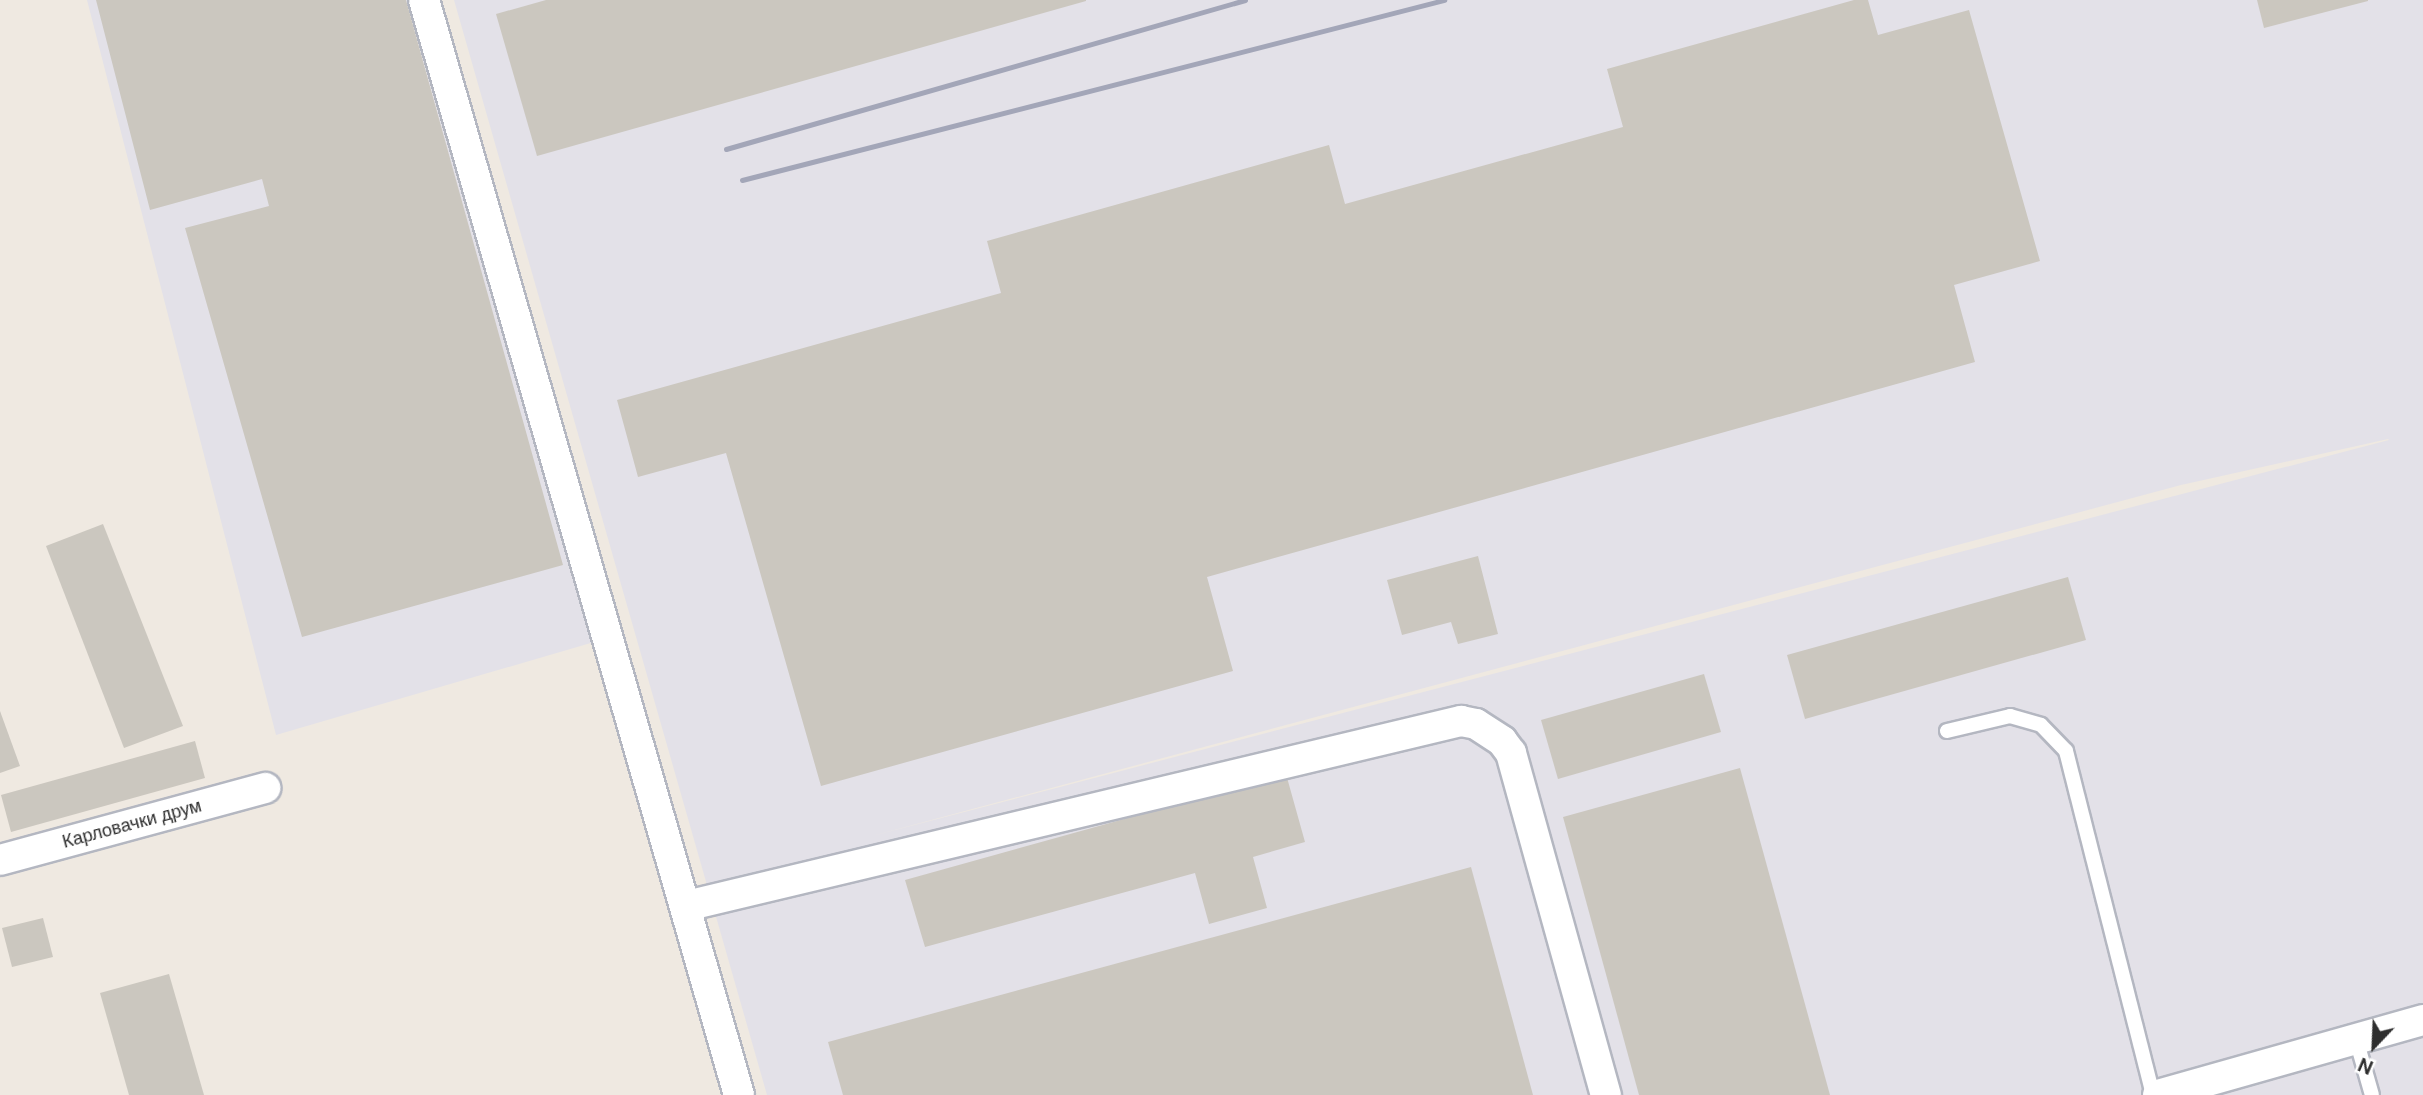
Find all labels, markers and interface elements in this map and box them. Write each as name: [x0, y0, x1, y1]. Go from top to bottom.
street label: Карловачки друм: [60, 795, 204, 853]
north arrow: [2339, 1011, 2409, 1081]
text: N: [2354, 1052, 2377, 1080]

